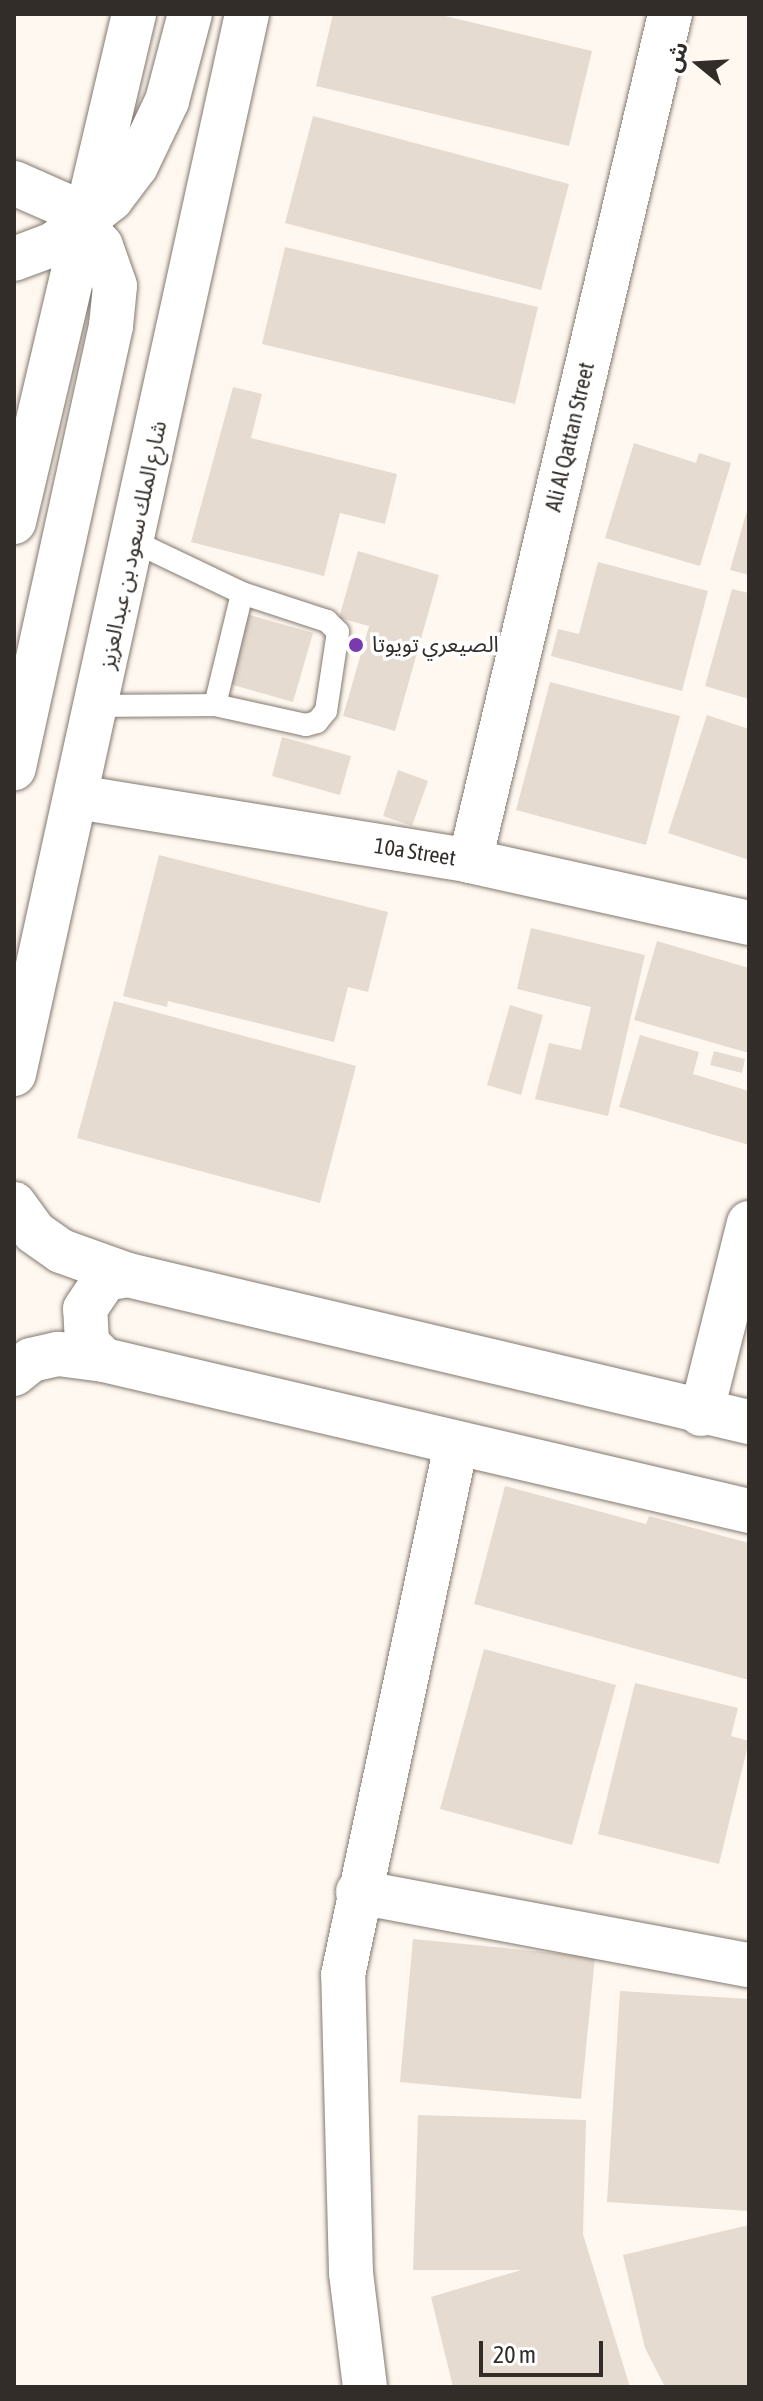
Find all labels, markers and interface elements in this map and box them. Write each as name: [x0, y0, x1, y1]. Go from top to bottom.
north arrow: [659, 24, 739, 104]
text: ش: [659, 38, 693, 75]
street label: Ali Al Qattan Street: [540, 360, 600, 514]
street label: شارع الملك سعود بن عبدالعزيز: [94, 418, 172, 672]
place label: الصيعري تويوتا: [372, 632, 499, 658]
marker: الصيعري تويوتا: [347, 636, 365, 654]
street label: 10a Street: [372, 833, 458, 871]
scale bar: [483, 2325, 607, 2375]
text: 20 m: [493, 2341, 536, 2368]

